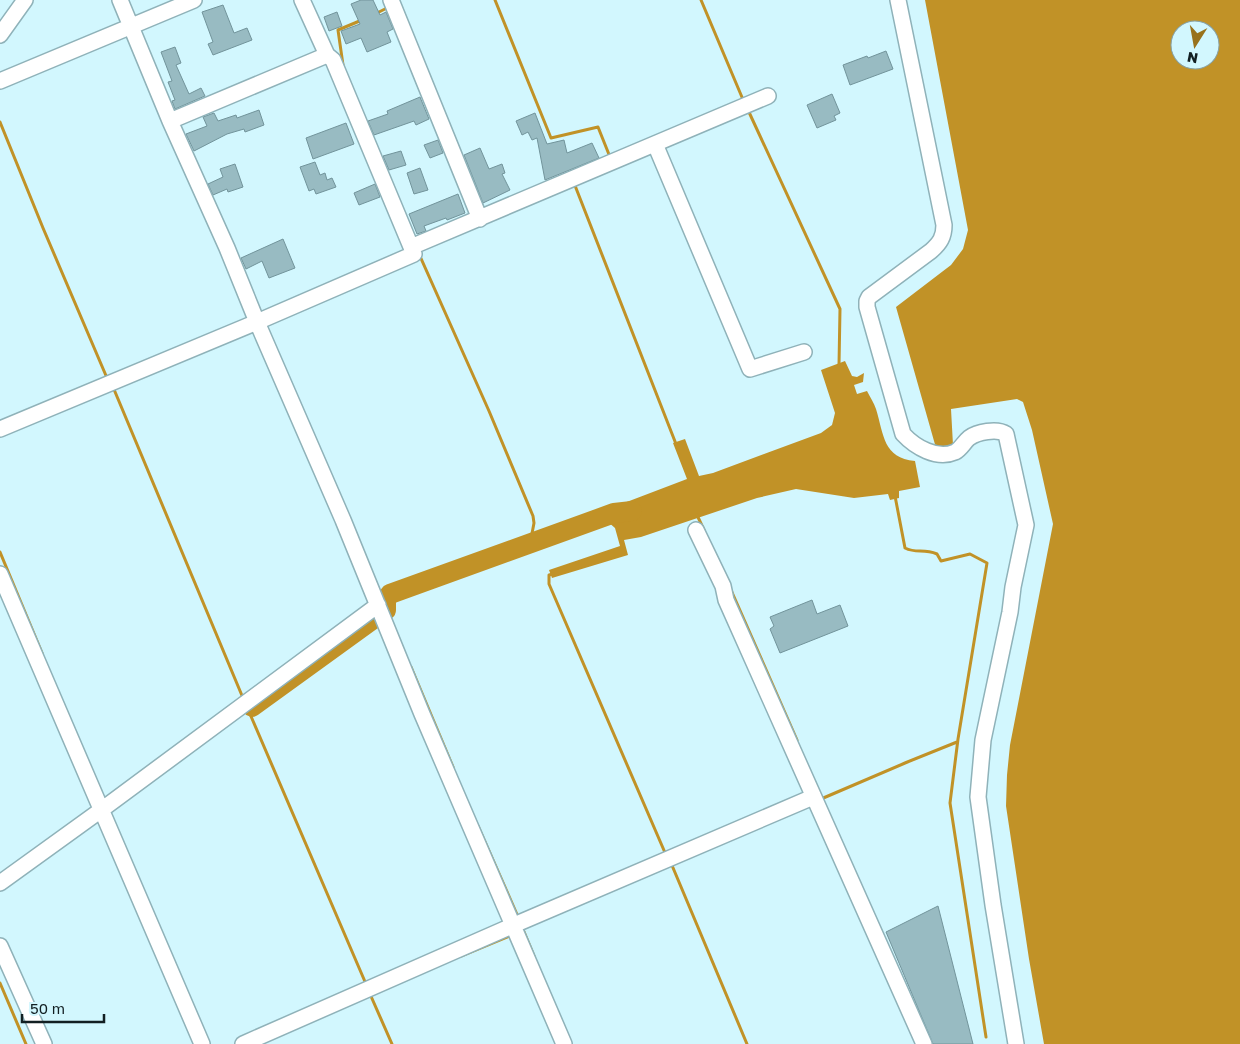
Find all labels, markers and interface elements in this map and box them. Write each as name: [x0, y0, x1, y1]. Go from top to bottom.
north arrow: [1170, 20, 1220, 70]
text: N: [1186, 49, 1199, 68]
scale bar: [22, 992, 105, 1024]
text: 50 m: [30, 999, 65, 1017]

